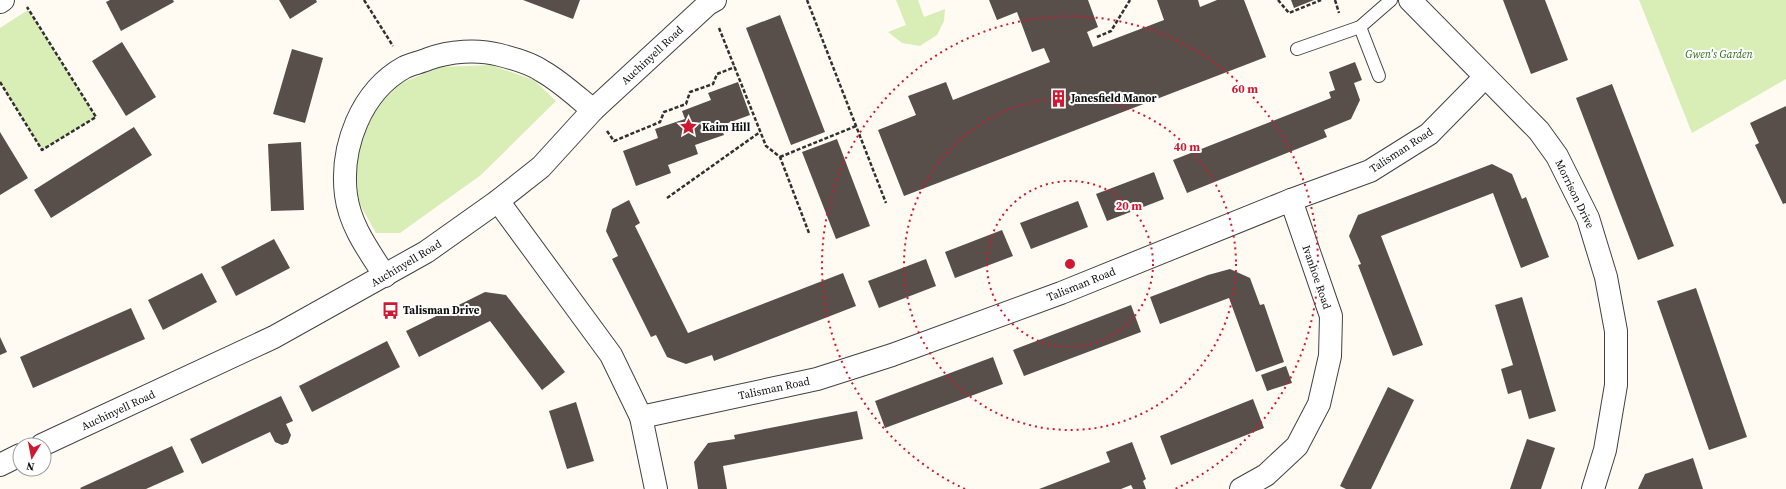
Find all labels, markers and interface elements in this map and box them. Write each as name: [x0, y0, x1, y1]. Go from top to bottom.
street label: Auchinyell Road: [618, 22, 687, 88]
park label: Gwen's Garden: [1685, 47, 1754, 62]
text: 60 m: [1232, 81, 1258, 97]
building icon: Janesfield Manor: [1048, 88, 1068, 108]
place label: Janesfield Manor: [1070, 91, 1158, 106]
place icon: Kaim Hill: [679, 117, 699, 137]
place label: Kaim Hill: [702, 120, 751, 135]
street label: Talisman Road: [1367, 124, 1436, 177]
text: 40 m: [1174, 139, 1200, 155]
street label: Morrison Drive: [1551, 157, 1598, 232]
text: 20 m: [1116, 198, 1142, 214]
street label: Auchinyell Road: [368, 236, 445, 290]
street label: Ivanhoe Road: [1299, 243, 1335, 312]
centre of rings: [1063, 257, 1077, 271]
street label: Talisman Road: [1045, 264, 1118, 305]
bus stop icon: Talisman Drive: [380, 300, 400, 320]
place label: Talisman Drive: [403, 303, 480, 318]
street label: Talisman Road: [737, 373, 812, 403]
street label: Auchinyell Road: [79, 386, 158, 434]
north arrow: [12, 437, 52, 477]
text: N: [25, 458, 36, 474]

